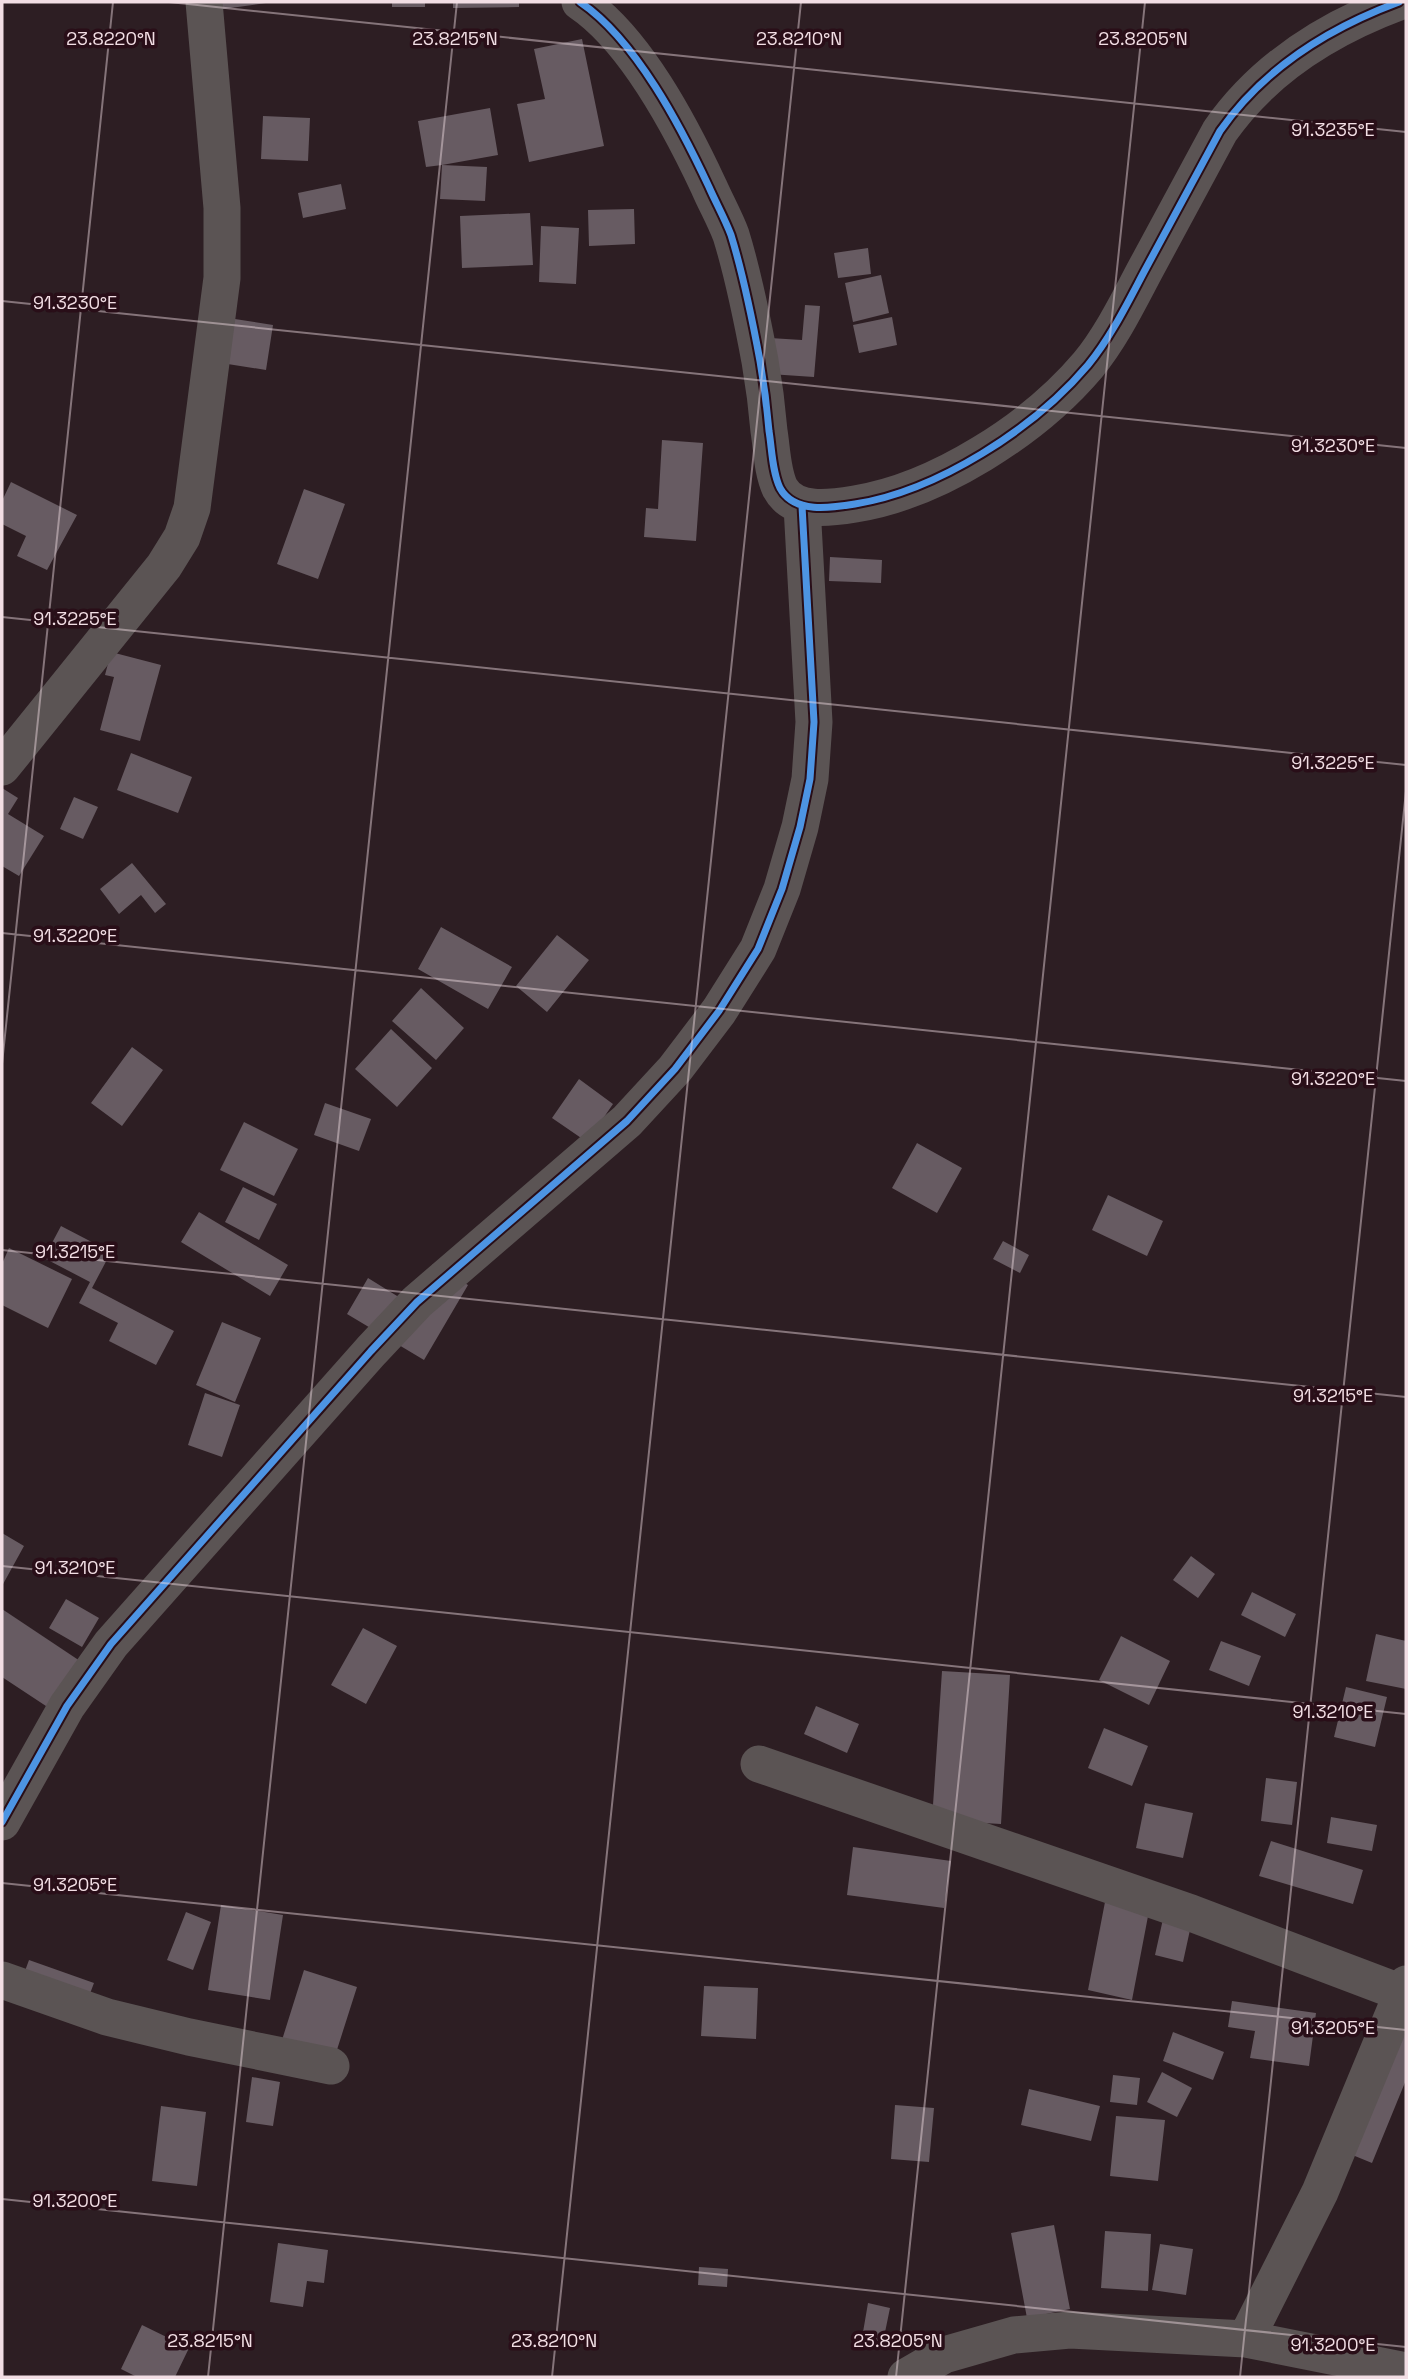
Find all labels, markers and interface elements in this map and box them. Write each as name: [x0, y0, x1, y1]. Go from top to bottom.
text: 23.8220°N: [66, 27, 156, 50]
text: 23.8215°N: [412, 27, 498, 50]
text: 23.8210°N: [756, 27, 842, 50]
text: 23.8205°N: [1098, 27, 1188, 50]
text: 91.3235°E: [1291, 118, 1375, 141]
text: 91.3230°E: [33, 291, 117, 314]
text: 91.3230°E: [1291, 434, 1375, 457]
text: 91.3225°E: [33, 607, 117, 630]
text: 91.3225°E: [1291, 751, 1375, 774]
text: 91.3220°E: [33, 924, 117, 947]
text: 91.3220°E: [1291, 1067, 1375, 1090]
text: 91.3215°E: [35, 1240, 115, 1263]
text: 91.3215°E: [1293, 1384, 1373, 1407]
text: 91.3210°E: [35, 1556, 115, 1579]
text: 91.3210°E: [1293, 1700, 1373, 1723]
text: 91.3205°E: [33, 1873, 117, 1896]
text: 91.3205°E: [1291, 2016, 1375, 2039]
text: 91.3200°E: [33, 2189, 117, 2212]
text: 23.8215°N: [167, 2329, 253, 2352]
text: 23.8210°N: [511, 2329, 597, 2352]
text: 23.8205°N: [853, 2329, 943, 2352]
text: 91.3200°E: [1291, 2333, 1375, 2356]

